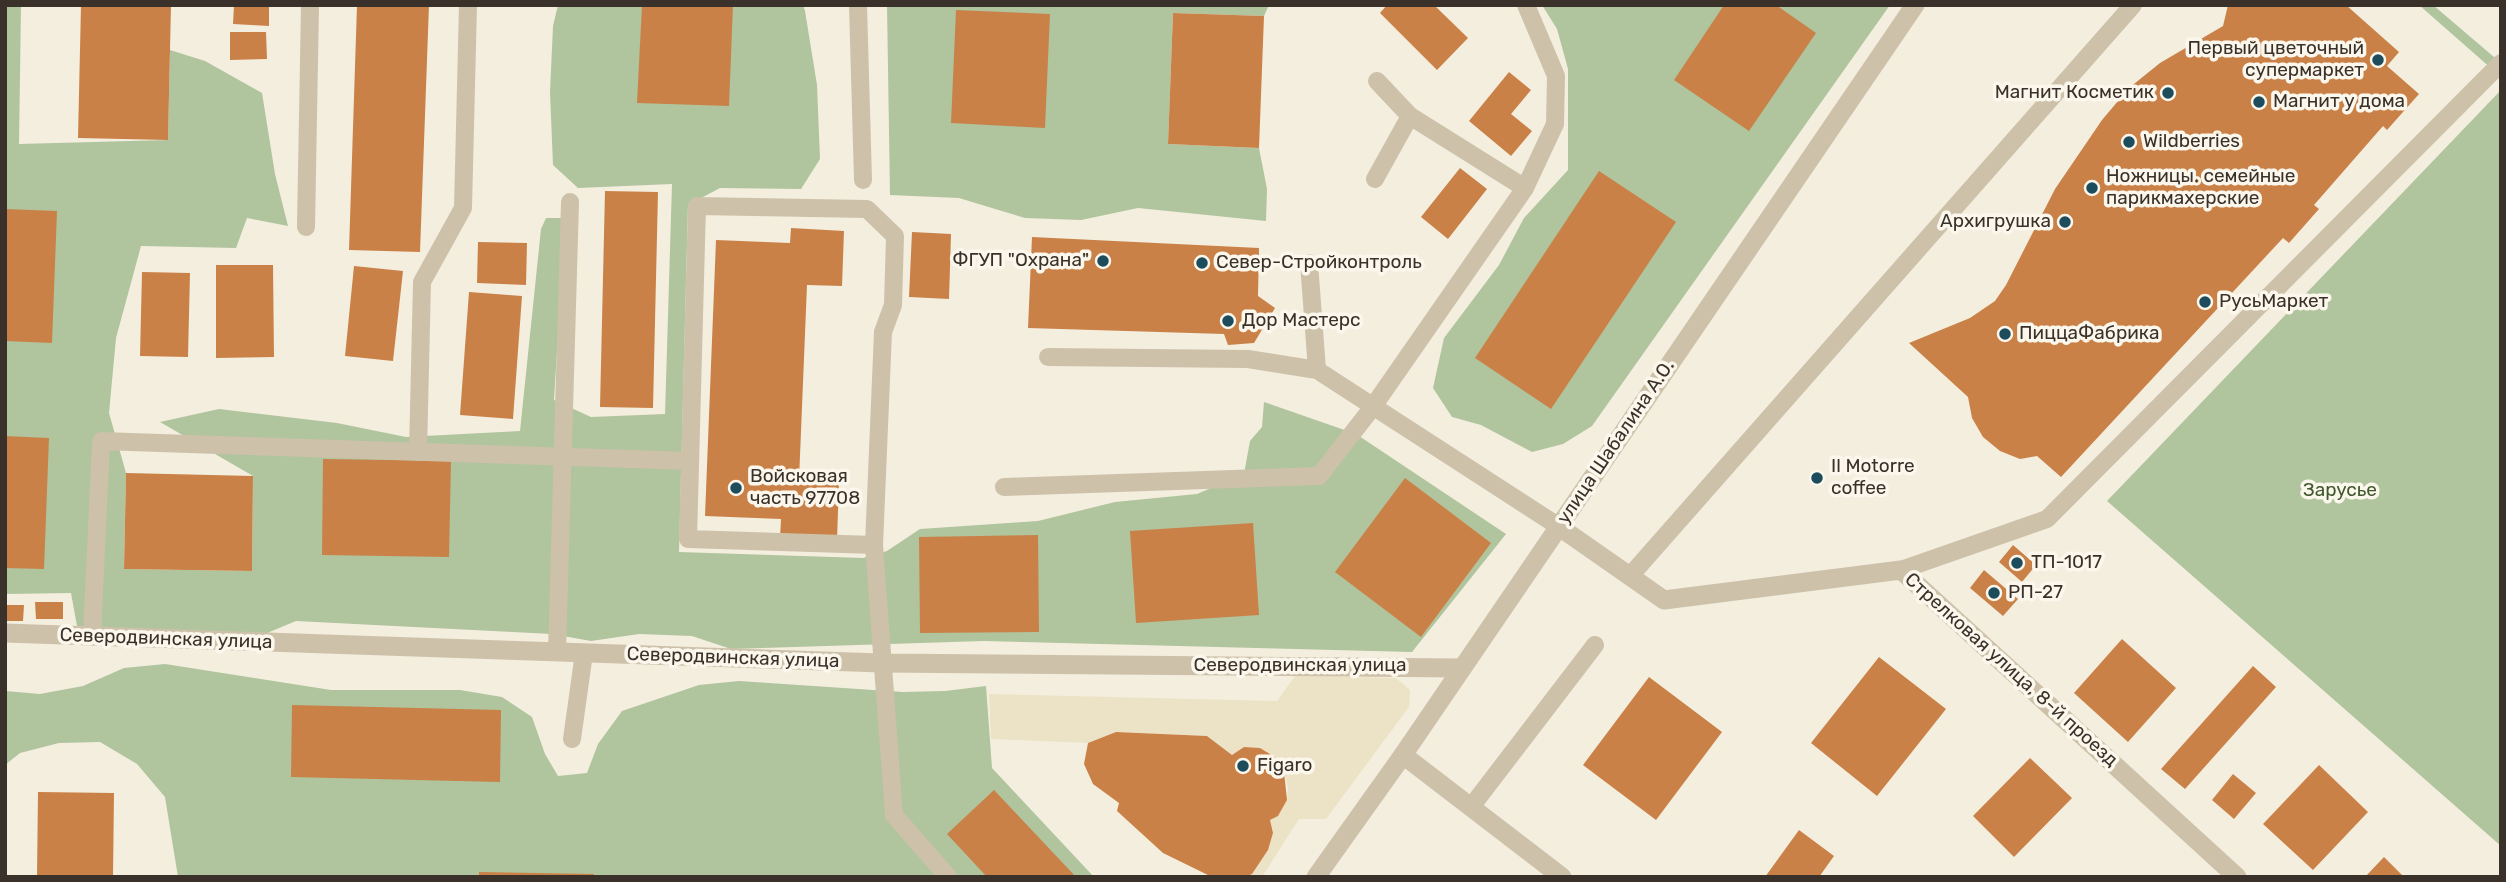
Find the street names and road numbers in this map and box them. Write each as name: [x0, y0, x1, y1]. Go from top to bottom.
street label: улица Шабалина А.О.: [1552, 355, 1680, 529]
street label: Стрелковая улица, 8-й проезд: [1900, 568, 2122, 772]
street label: Северодвинская улица: [59, 624, 273, 654]
street label: Северодвинская улица: [626, 643, 840, 673]
street label: Северодвинская улица: [1194, 655, 1406, 677]

